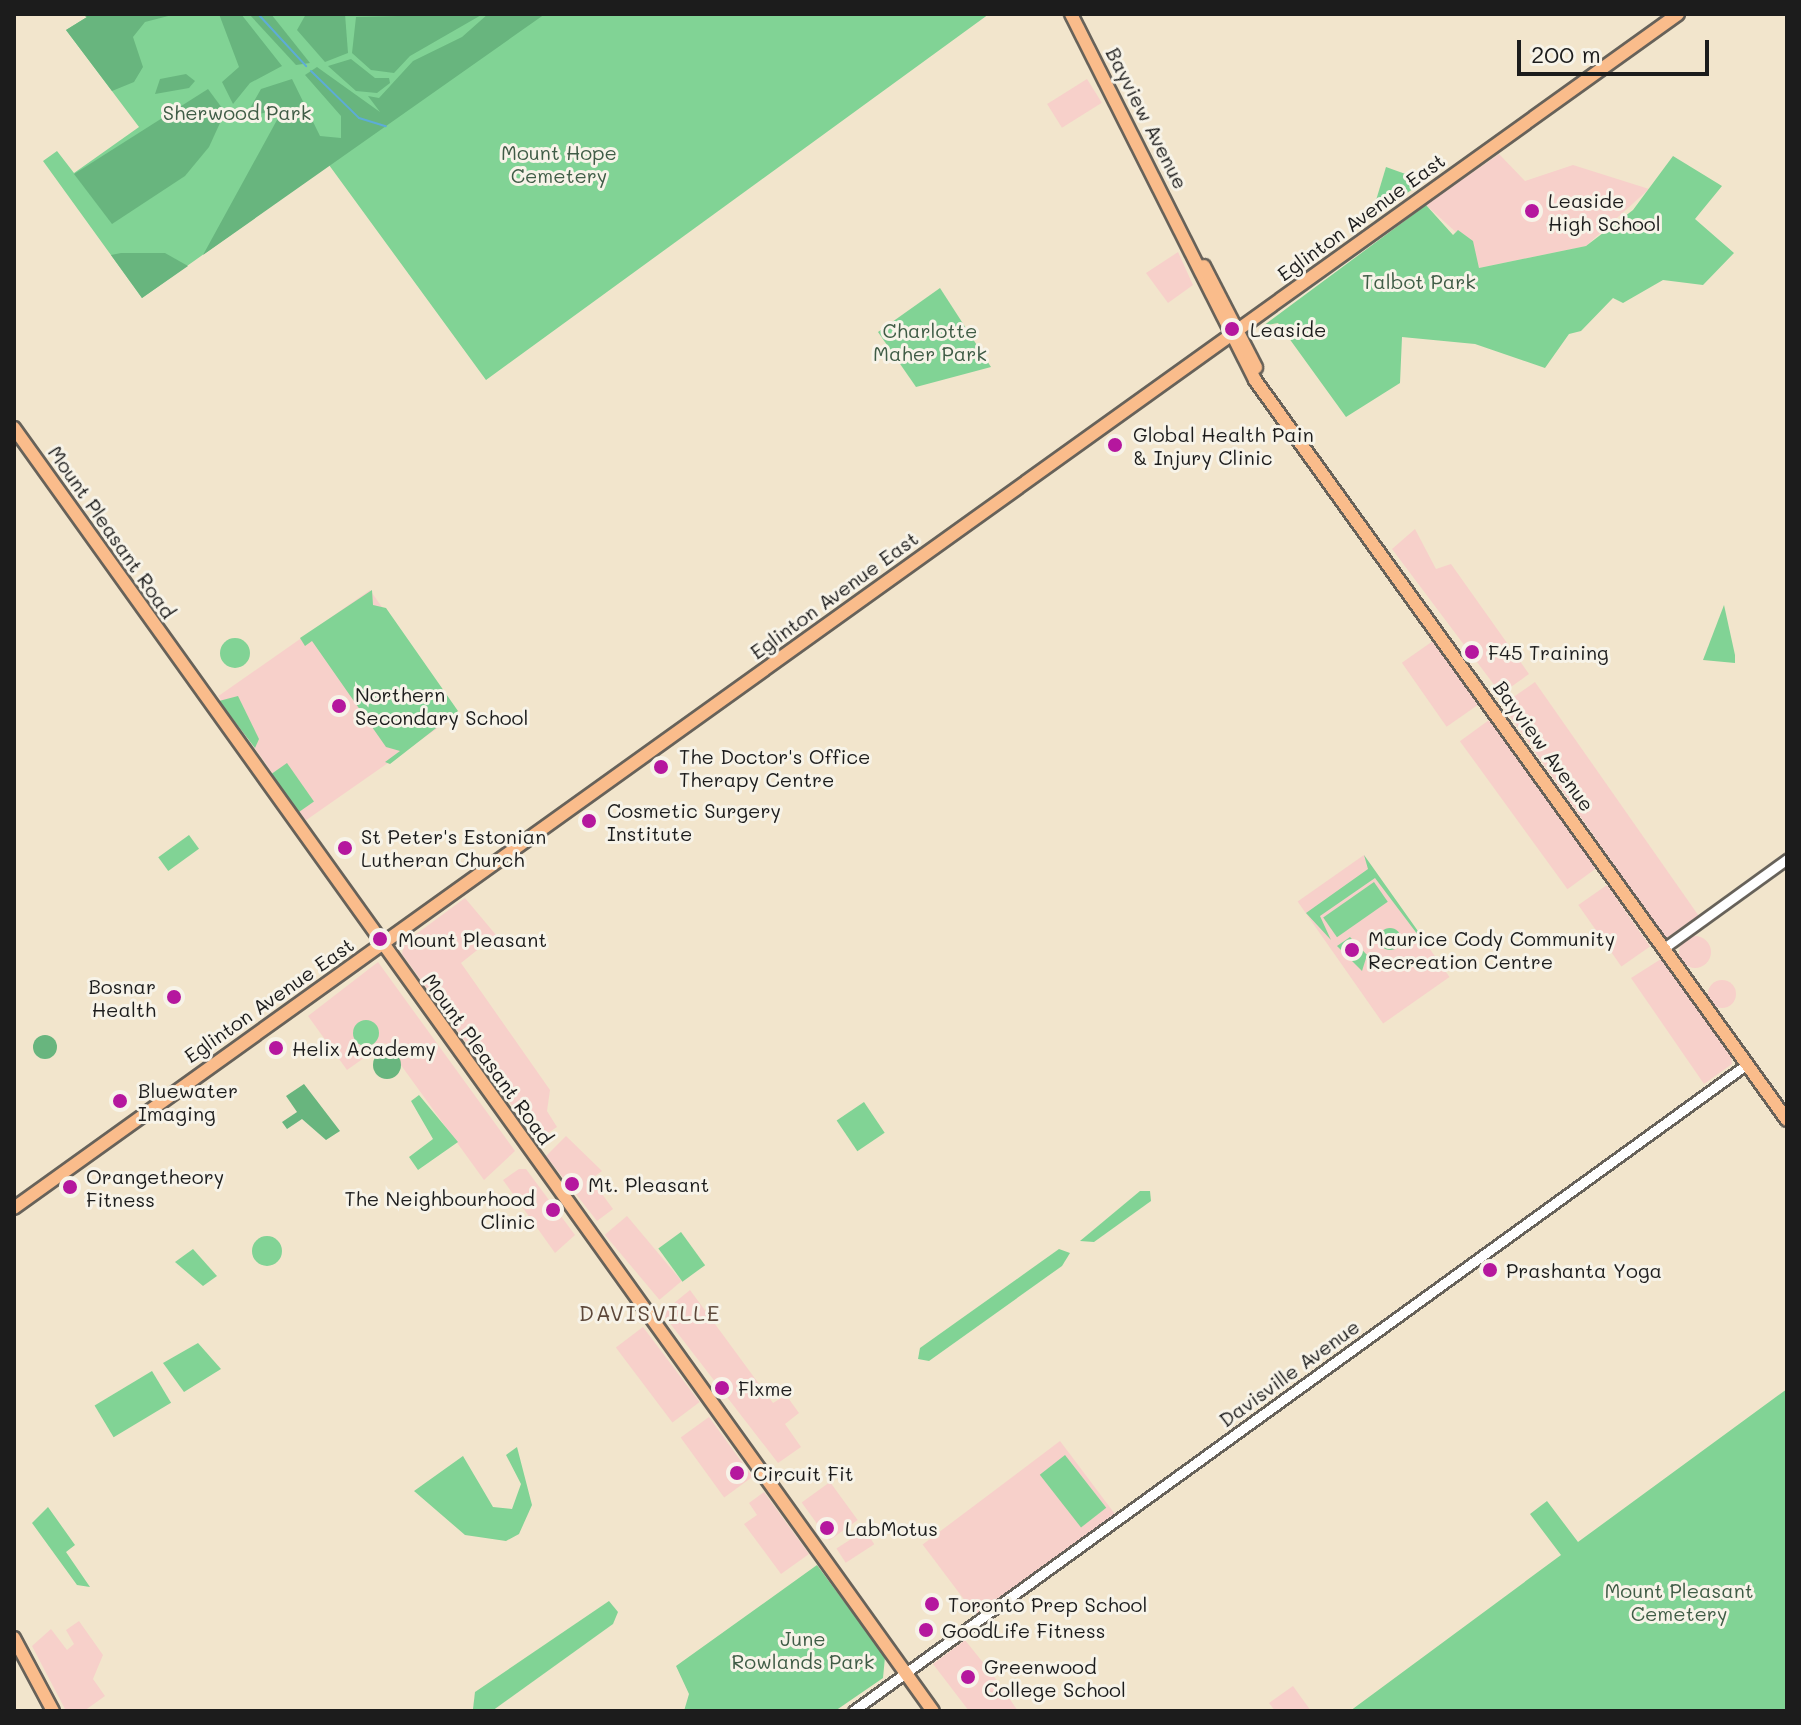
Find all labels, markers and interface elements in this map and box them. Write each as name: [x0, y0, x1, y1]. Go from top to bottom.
scale bar: [1521, 24, 1713, 74]
text: 200 m: [1531, 38, 1601, 69]
street label: Bayview Avenue: [1101, 43, 1193, 193]
park label: Sherwood Park: [163, 100, 311, 124]
park label: Mount Hope Cemetery: [501, 141, 617, 188]
street label: Eglinton Avenue East: [1272, 148, 1450, 286]
place label: Leaside High School: [1548, 188, 1661, 235]
marker: Leaside High School: [1523, 202, 1541, 220]
park label: Talbot Park: [1362, 269, 1476, 293]
place label: Leaside: [1250, 317, 1326, 341]
park label: Charlotte Maher Park: [873, 318, 987, 365]
marker: Leaside: [1221, 318, 1243, 340]
place label: Global Health Pain & Injury Clinic: [1133, 422, 1314, 469]
marker: Global Health Pain & Injury Clinic: [1104, 434, 1126, 456]
street label: Mount Pleasant Road: [43, 441, 181, 623]
street label: Eglinton Avenue East: [745, 526, 923, 664]
place label: F45 Training: [1488, 640, 1609, 664]
marker: F45 Training: [1463, 643, 1481, 661]
street label: Bayview Avenue: [1489, 676, 1599, 816]
place label: Northern Secondary School: [355, 682, 528, 729]
marker: Northern Secondary School: [330, 697, 348, 715]
place label: The Doctor's Office Therapy Centre: [679, 744, 870, 791]
marker: The Doctor's Office Therapy Centre: [650, 756, 672, 778]
place label: Cosmetic Surgery Institute: [607, 798, 781, 845]
marker: Cosmetic Surgery Institute: [578, 810, 600, 832]
place label: St Peter's Estonian Lutheran Church: [361, 824, 546, 871]
marker: St Peter's Estonian Lutheran Church: [336, 839, 354, 857]
place label: Maurice Cody Community Recreation Centre: [1368, 926, 1615, 973]
place label: Mount Pleasant: [398, 927, 547, 951]
marker: Mount Pleasant: [369, 928, 391, 950]
street label: Eglinton Avenue East: [180, 932, 358, 1068]
marker: Maurice Cody Community Recreation Centre: [1343, 941, 1361, 959]
street label: Mount Pleasant Road: [418, 969, 558, 1149]
place label: Bosnar Health: [88, 974, 156, 1021]
marker: Bosnar Health: [163, 986, 185, 1008]
place label: Helix Academy: [292, 1036, 436, 1060]
marker: Helix Academy: [267, 1039, 285, 1057]
place label: Bluewater Imaging: [138, 1078, 238, 1125]
marker: Bluewater Imaging: [109, 1090, 131, 1112]
place label: Orangetheory Fitness: [86, 1164, 224, 1211]
place label: Mt. Pleasant: [588, 1172, 709, 1196]
marker: Mt. Pleasant: [563, 1175, 581, 1193]
marker: Orangetheory Fitness: [61, 1178, 79, 1196]
place label: The Neighbourhood Clinic: [344, 1186, 535, 1233]
marker: The Neighbourhood Clinic: [542, 1199, 564, 1221]
place label: Prashanta Yoga: [1506, 1258, 1662, 1282]
marker: Prashanta Yoga: [1481, 1261, 1499, 1279]
district label: DAVISVILLE: [579, 1300, 721, 1326]
street label: Davisville Avenue: [1214, 1314, 1364, 1432]
place label: Flxme: [738, 1376, 793, 1400]
marker: Flxme: [713, 1379, 731, 1397]
place label: Circuit Fit: [753, 1461, 854, 1485]
marker: Circuit Fit: [728, 1464, 746, 1482]
place label: LabMotus: [845, 1516, 938, 1540]
marker: LabMotus: [816, 1517, 838, 1539]
park label: Mount Pleasant Cemetery: [1604, 1579, 1754, 1626]
place label: Toronto Prep School: [948, 1592, 1147, 1616]
marker: Toronto Prep School: [923, 1595, 941, 1613]
place label: GoodLife Fitness: [942, 1618, 1105, 1642]
marker: GoodLife Fitness: [917, 1621, 935, 1639]
park label: June Rowlands Park: [732, 1626, 874, 1673]
place label: Greenwood College School: [984, 1654, 1126, 1701]
marker: Greenwood College School: [959, 1668, 977, 1686]

